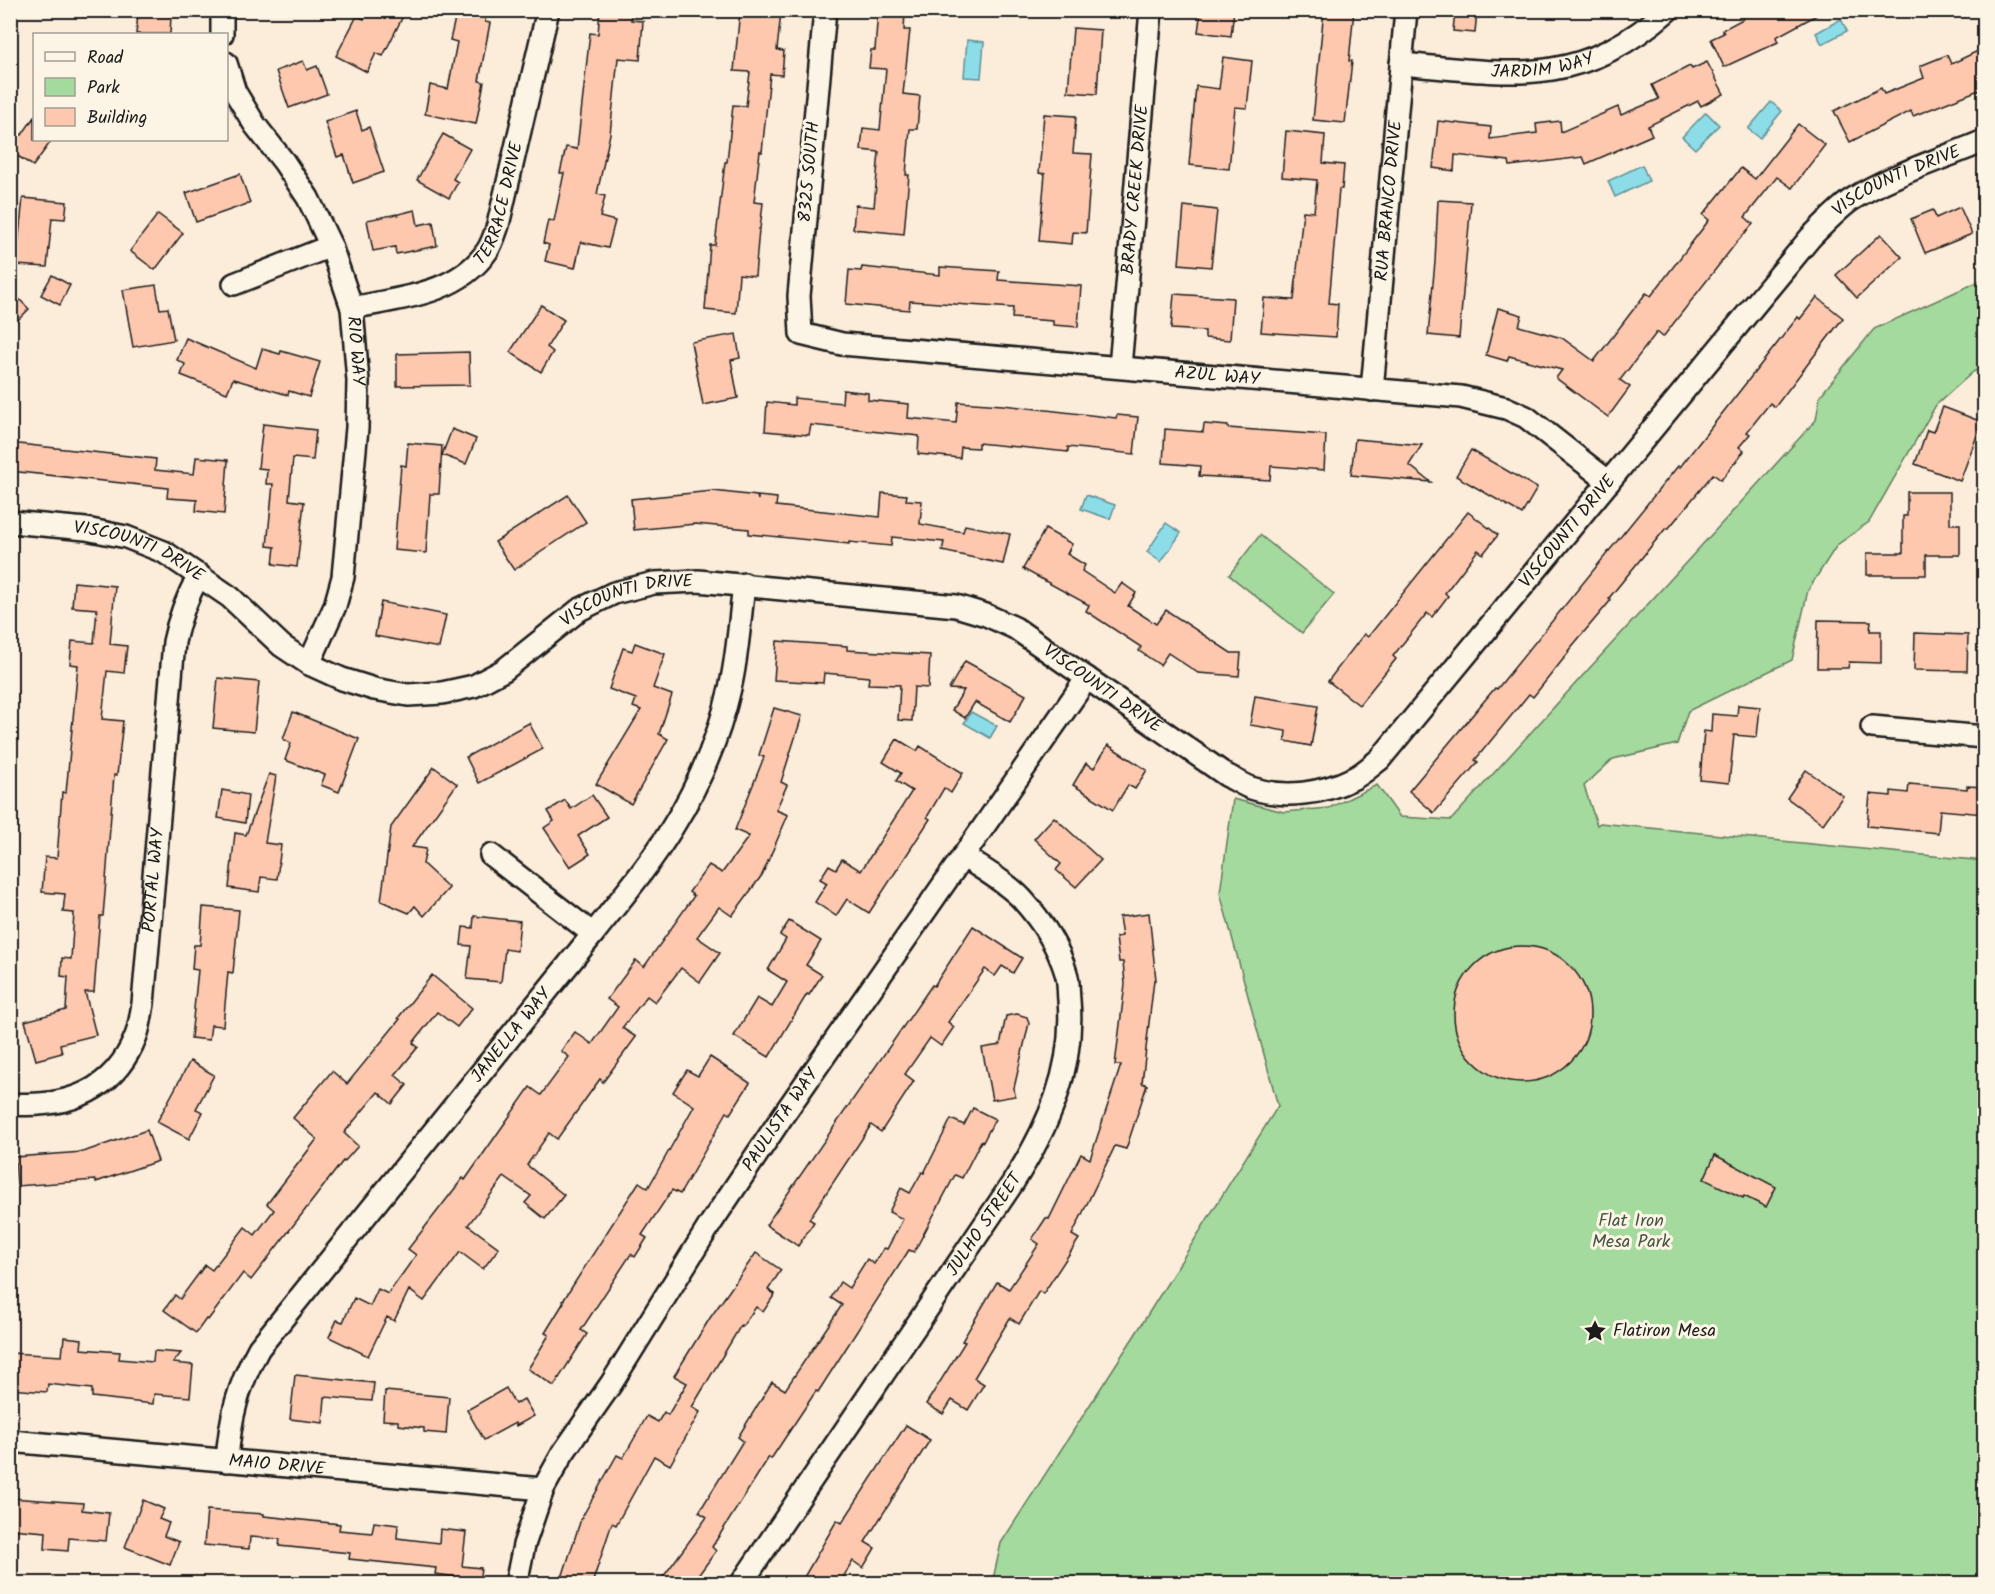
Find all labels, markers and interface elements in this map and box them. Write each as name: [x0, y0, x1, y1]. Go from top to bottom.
legend: [33, 33, 228, 141]
text: Road: [87, 44, 124, 73]
street label: JARDIM WAY: [1490, 44, 1598, 87]
text: Park: [87, 74, 120, 103]
street label: BRADY CREEK DRIVE: [1114, 103, 1157, 276]
text: Building: [87, 104, 147, 133]
street label: RUA BRANCO DRIVE: [1367, 119, 1411, 282]
street label: 8325 SOUTH: [791, 120, 829, 224]
street label: VISCOUNTI DRIVE: [1826, 137, 1965, 224]
street label: TERRACE DRIVE: [467, 138, 532, 272]
street label: RIO WAY: [338, 315, 373, 388]
street label: AZUL WAY: [1173, 358, 1262, 394]
street label: VISCOUNTI DRIVE: [1512, 468, 1624, 595]
street label: VISCOUNTI DRIVE: [72, 513, 211, 590]
street label: VISCOUNTI DRIVE: [554, 567, 694, 634]
street label: VISCOUNTI DRIVE: [1037, 637, 1168, 741]
street label: PORTAL WAY: [135, 826, 173, 933]
street label: JANELLA WAY: [464, 981, 559, 1090]
street label: PAULISTA WAY: [735, 1062, 826, 1178]
street label: JULHO STREET: [939, 1166, 1031, 1282]
park label: Flat Iron Mesa Park: [1592, 1207, 1671, 1257]
place label: Flatiron Mesa: [1613, 1317, 1716, 1346]
place icon: Flatiron Mesa: [1582, 1318, 1608, 1344]
street label: MAIO DRIVE: [227, 1446, 327, 1484]

